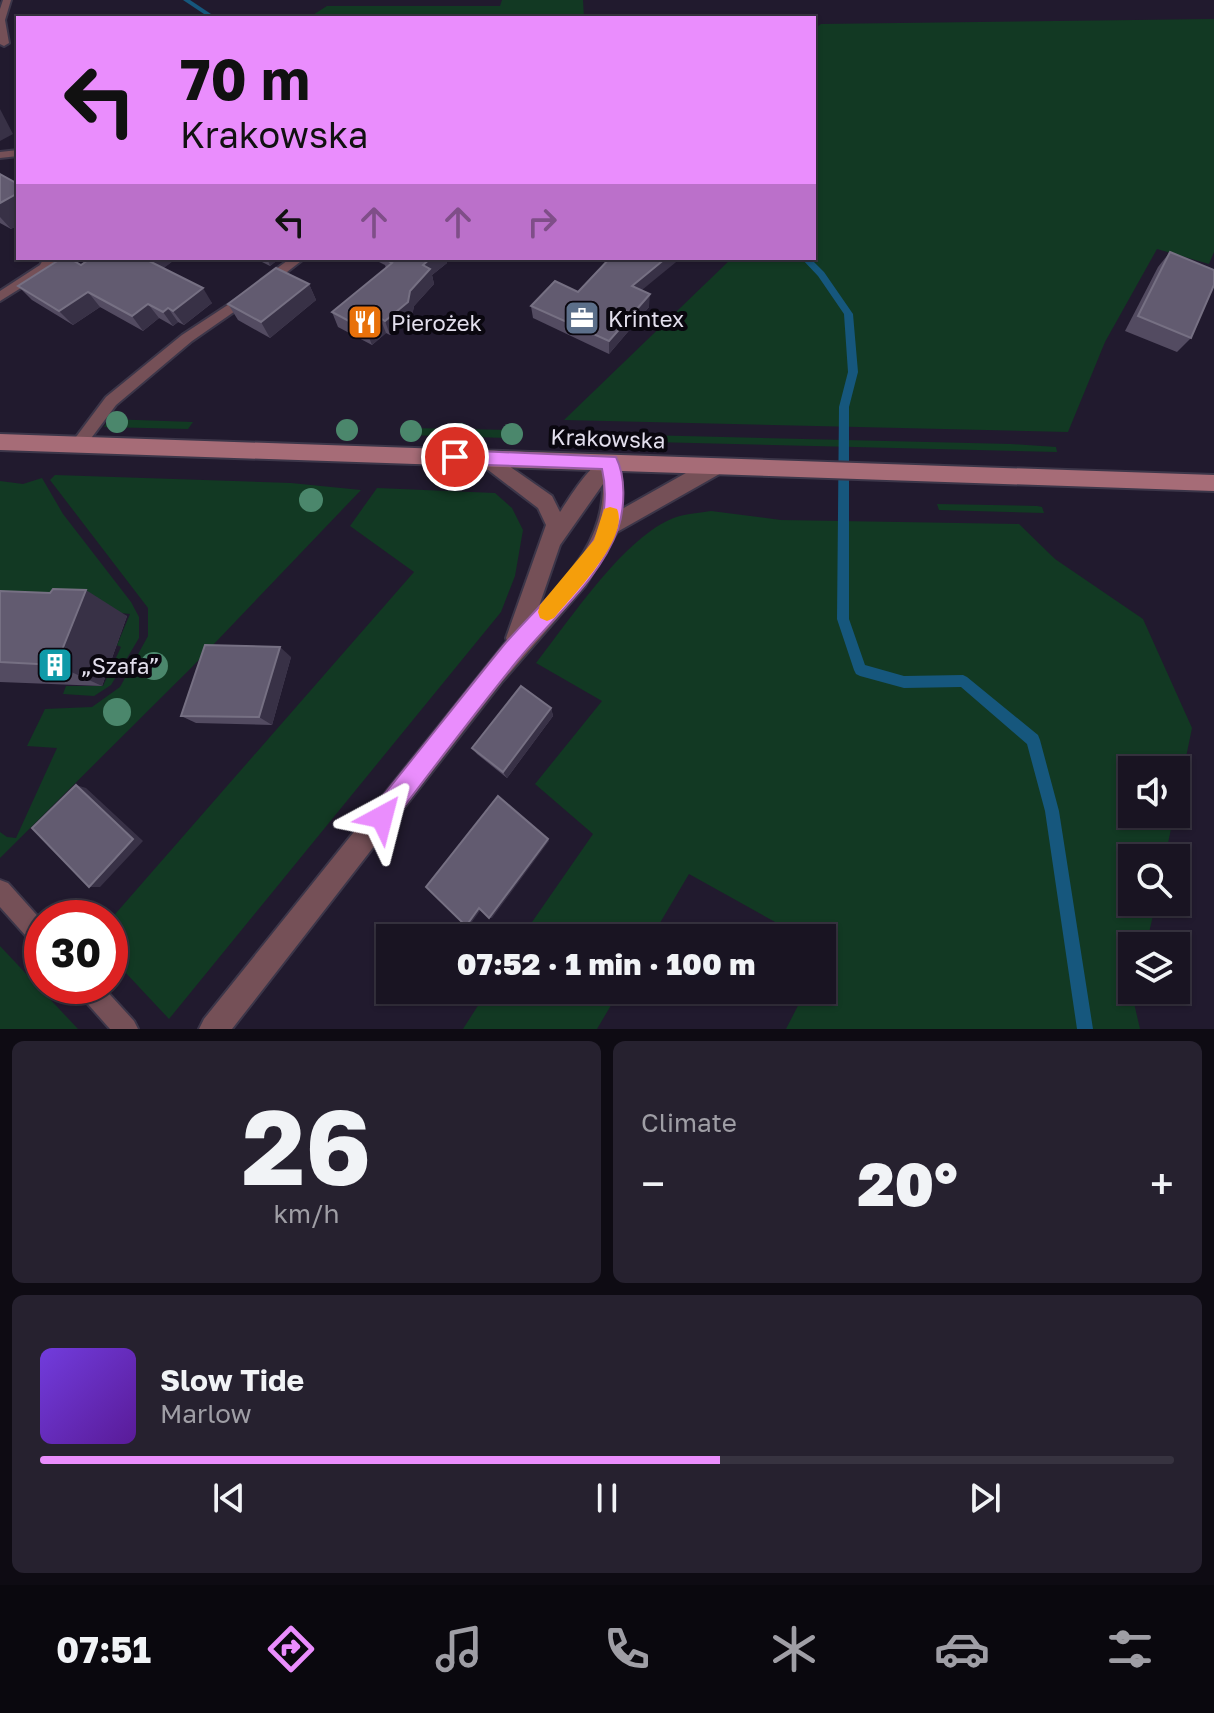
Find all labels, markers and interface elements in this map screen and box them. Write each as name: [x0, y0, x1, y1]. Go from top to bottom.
text: 70 m: [180, 45, 310, 112]
icon: left: [48, 48, 152, 152]
text: Krakowska: [180, 113, 368, 156]
icon: left: [268, 200, 312, 244]
icon: ahead: [352, 200, 396, 244]
icon: ahead: [436, 200, 480, 244]
icon: right: [520, 200, 564, 244]
office icon: Krintex: [563, 299, 601, 337]
restaurant icon: Pierożek: [346, 303, 384, 341]
place label: Krintex: [608, 305, 684, 332]
place label: Pierożek: [391, 309, 482, 336]
pin: [421, 423, 489, 491]
street label: Krakowska: [550, 423, 666, 453]
icon: arrive: [433, 435, 477, 479]
building icon: „Szafa”: [36, 646, 74, 684]
place label: „Szafa”: [81, 652, 160, 679]
map controls: [1118, 756, 1190, 1004]
button: sound: [1118, 756, 1190, 828]
position arrow: [340, 775, 424, 859]
button: search: [1118, 844, 1190, 916]
speed limit sign: 30: [24, 900, 128, 1004]
button: layers: [1118, 932, 1190, 1004]
text: 07:52 · 1 min · 100 m: [457, 946, 755, 982]
text: 26: [242, 1083, 371, 1208]
text: Climate: [641, 1107, 737, 1138]
text: 20°: [857, 1147, 958, 1219]
text: −: [641, 1157, 665, 1210]
text: +: [1150, 1157, 1174, 1210]
text: km/h: [273, 1198, 340, 1229]
text: Slow Tide: [160, 1362, 304, 1398]
text: Marlow: [160, 1398, 252, 1429]
icon: previous: [207, 1476, 251, 1520]
icon: pause: [585, 1476, 629, 1520]
icon: next: [963, 1476, 1007, 1520]
icon: directions: [263, 1621, 319, 1677]
icon: music: [431, 1621, 487, 1677]
icon: phone: [599, 1621, 655, 1677]
icon: climate: [766, 1621, 822, 1677]
icon: car: [934, 1621, 990, 1677]
icon: filters: [1102, 1621, 1158, 1677]
text: 07:51: [56, 1628, 151, 1671]

